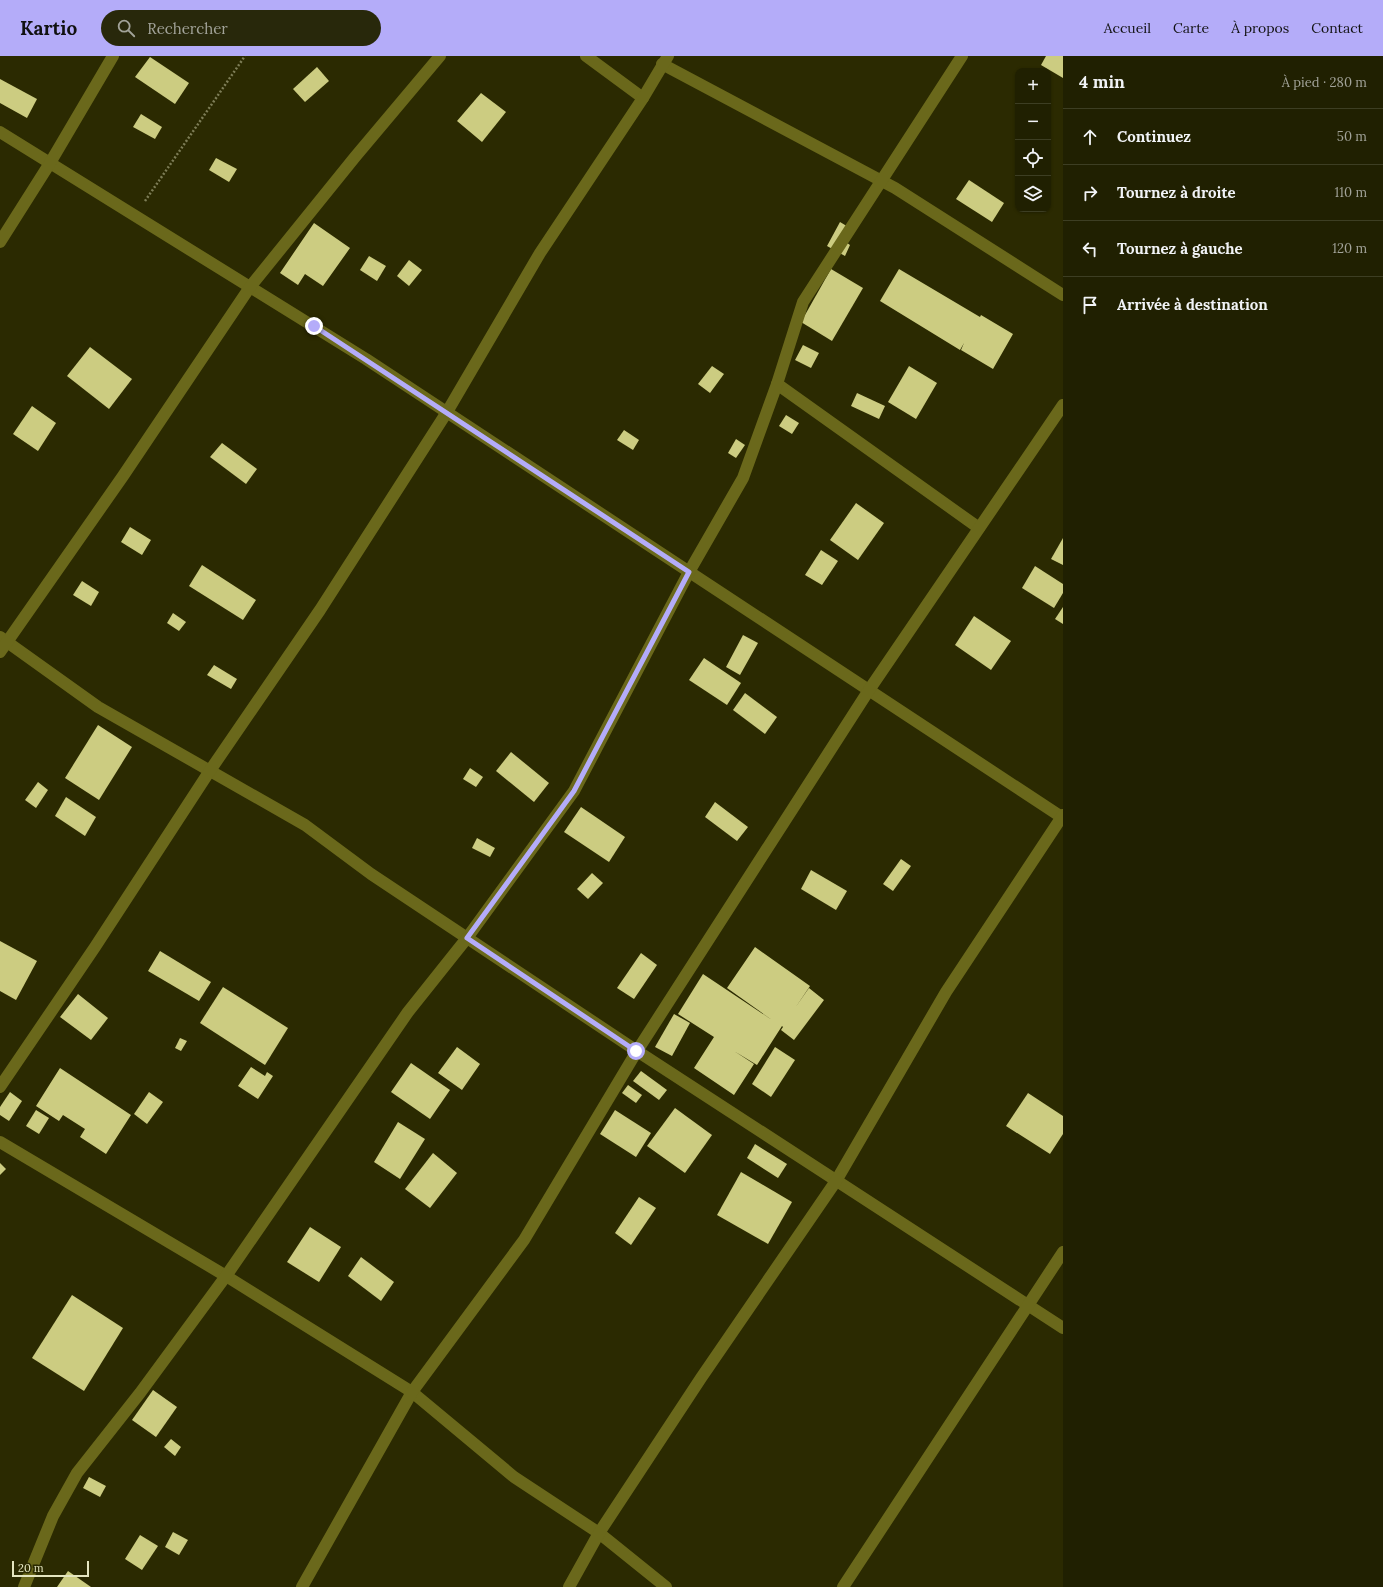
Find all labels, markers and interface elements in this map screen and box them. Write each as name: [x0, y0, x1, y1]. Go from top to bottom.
search box: [101, 10, 381, 46]
text: Kartio: [20, 16, 77, 40]
icon: search: [115, 17, 137, 39]
text: Rechercher: [147, 19, 228, 38]
text: Accueil: [1104, 19, 1151, 37]
text: Carte: [1173, 19, 1209, 37]
text: À propos: [1231, 19, 1289, 37]
text: Contact: [1311, 19, 1363, 37]
map controls: [1015, 68, 1051, 212]
button: +: [1015, 68, 1051, 104]
text: 4 min: [1079, 71, 1125, 93]
text: À pied · 280 m: [1282, 74, 1367, 91]
button: −: [1015, 104, 1051, 140]
icon: ahead: [1079, 126, 1101, 148]
text: Continuez: [1117, 127, 1191, 146]
text: 50 m: [1337, 128, 1367, 145]
button: locate: [1015, 140, 1051, 176]
button: layers: [1015, 176, 1051, 212]
icon: right: [1079, 182, 1101, 204]
text: Tournez à droite: [1117, 183, 1236, 202]
text: 110 m: [1334, 184, 1367, 201]
icon: left: [1079, 238, 1101, 260]
text: Tournez à gauche: [1117, 239, 1243, 258]
text: 120 m: [1332, 240, 1367, 257]
icon: arrive: [1079, 294, 1101, 316]
text: Arrivée à destination: [1117, 295, 1268, 314]
route end: [305, 317, 323, 335]
route start: [627, 1042, 645, 1060]
scale bar: [12, 1559, 89, 1578]
text: 20 m: [18, 1561, 43, 1575]

